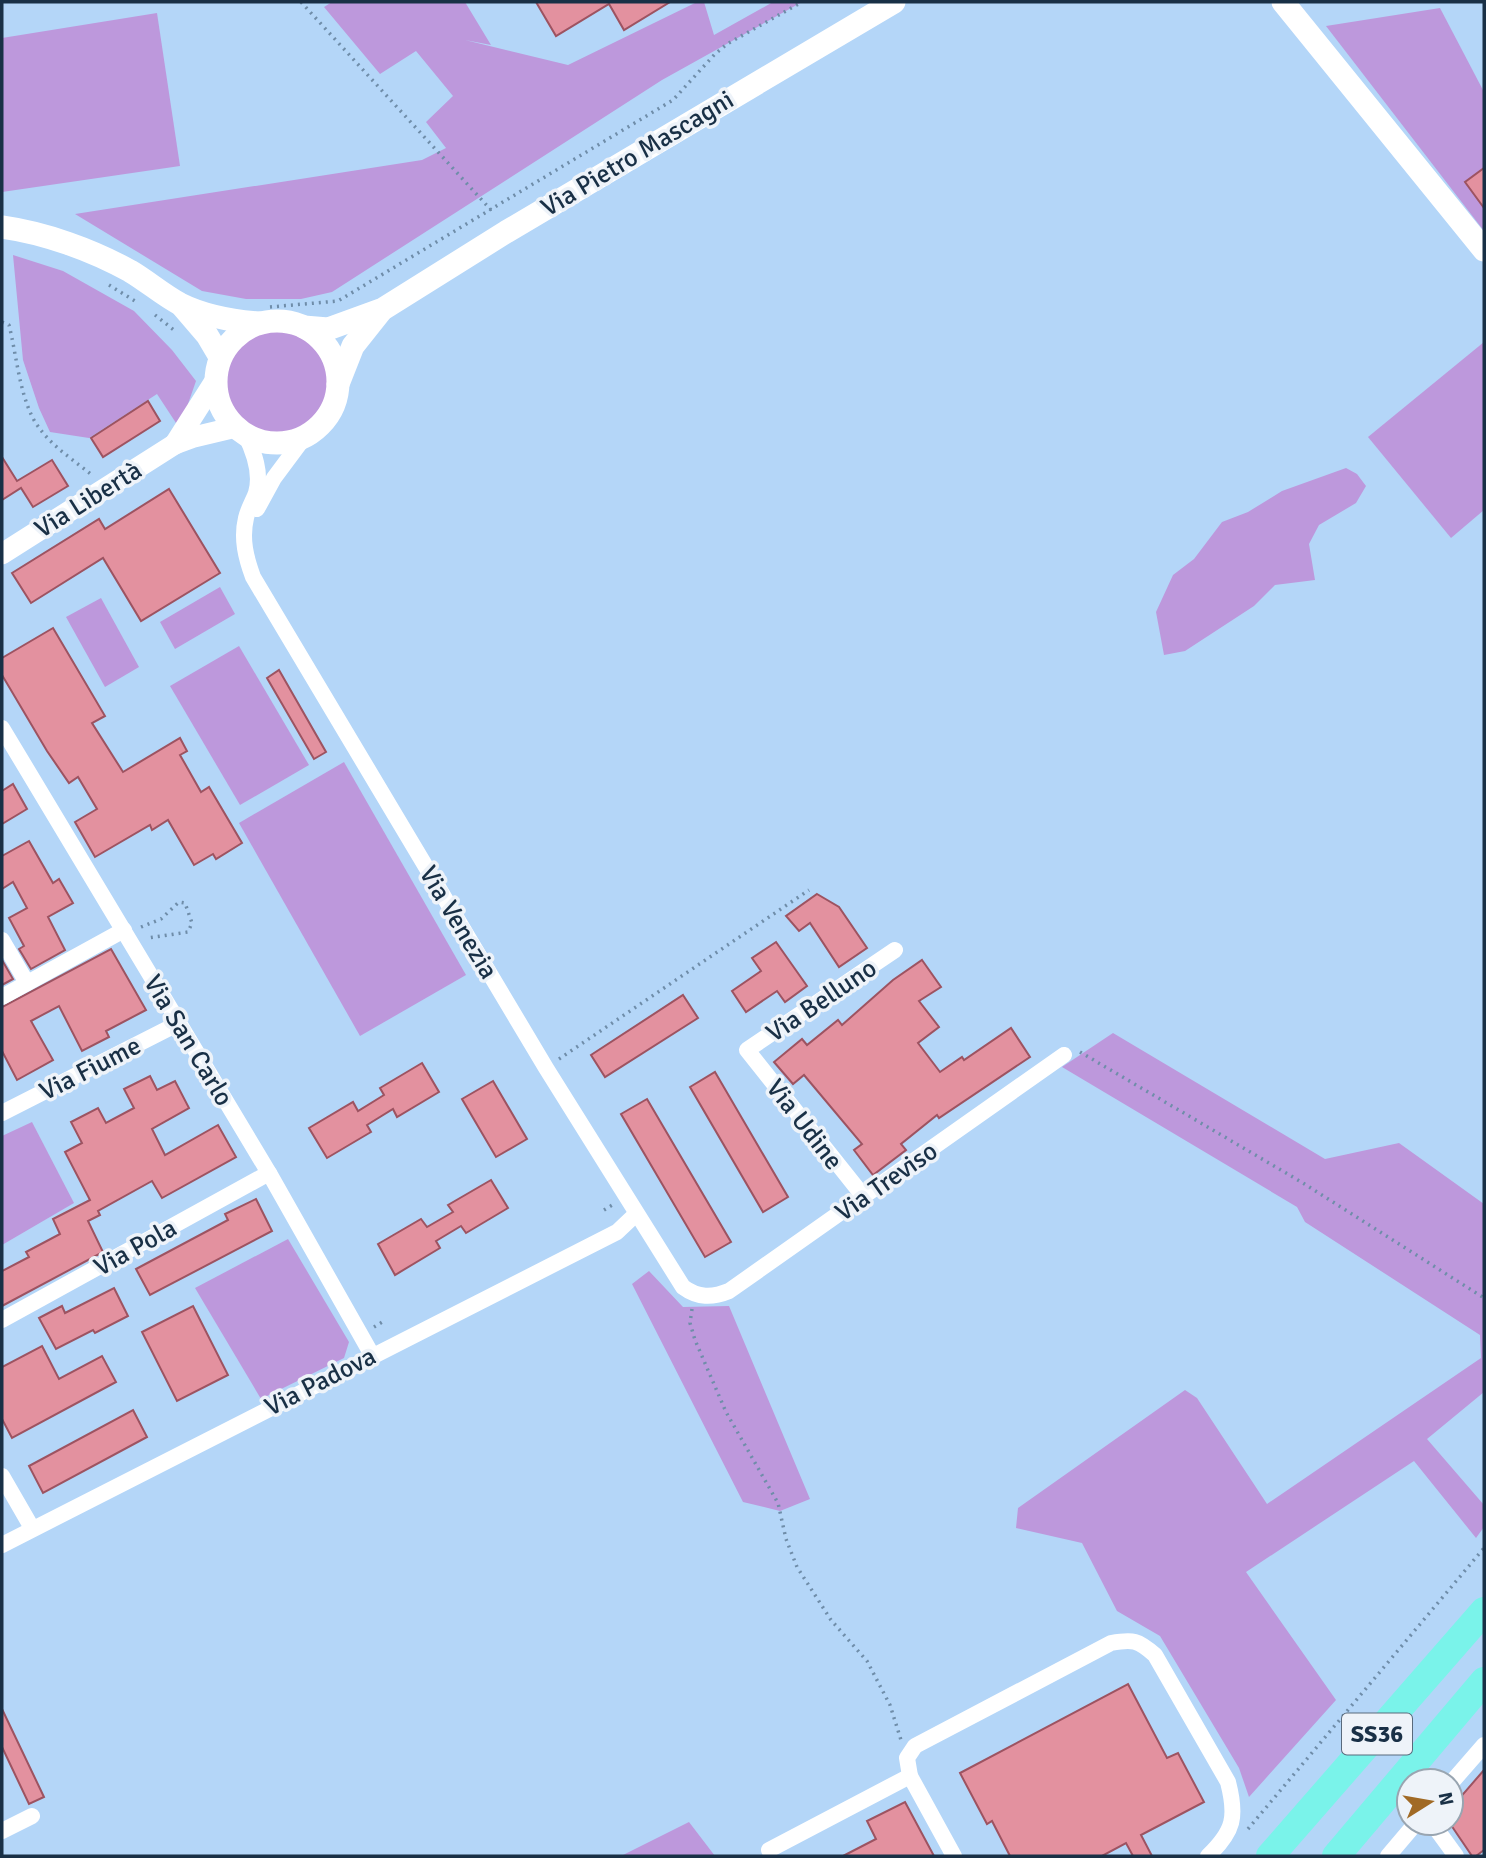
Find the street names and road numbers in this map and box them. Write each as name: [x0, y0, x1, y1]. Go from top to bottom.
street label: Via Pietro Mascagni: [535, 84, 740, 224]
street label: Via Libertà: [29, 454, 148, 545]
street label: Via Venezia: [412, 860, 504, 985]
street label: Via Belluno: [760, 952, 883, 1049]
street label: Via San Carlo: [136, 969, 240, 1112]
street label: Via Fiume: [34, 1030, 146, 1108]
street label: Via Udine: [759, 1073, 850, 1176]
street label: Via Treviso: [829, 1135, 944, 1229]
street label: Via Pola: [89, 1212, 182, 1284]
street label: Via Padova: [260, 1340, 381, 1423]
road number: SS36: [1342, 1714, 1412, 1754]

